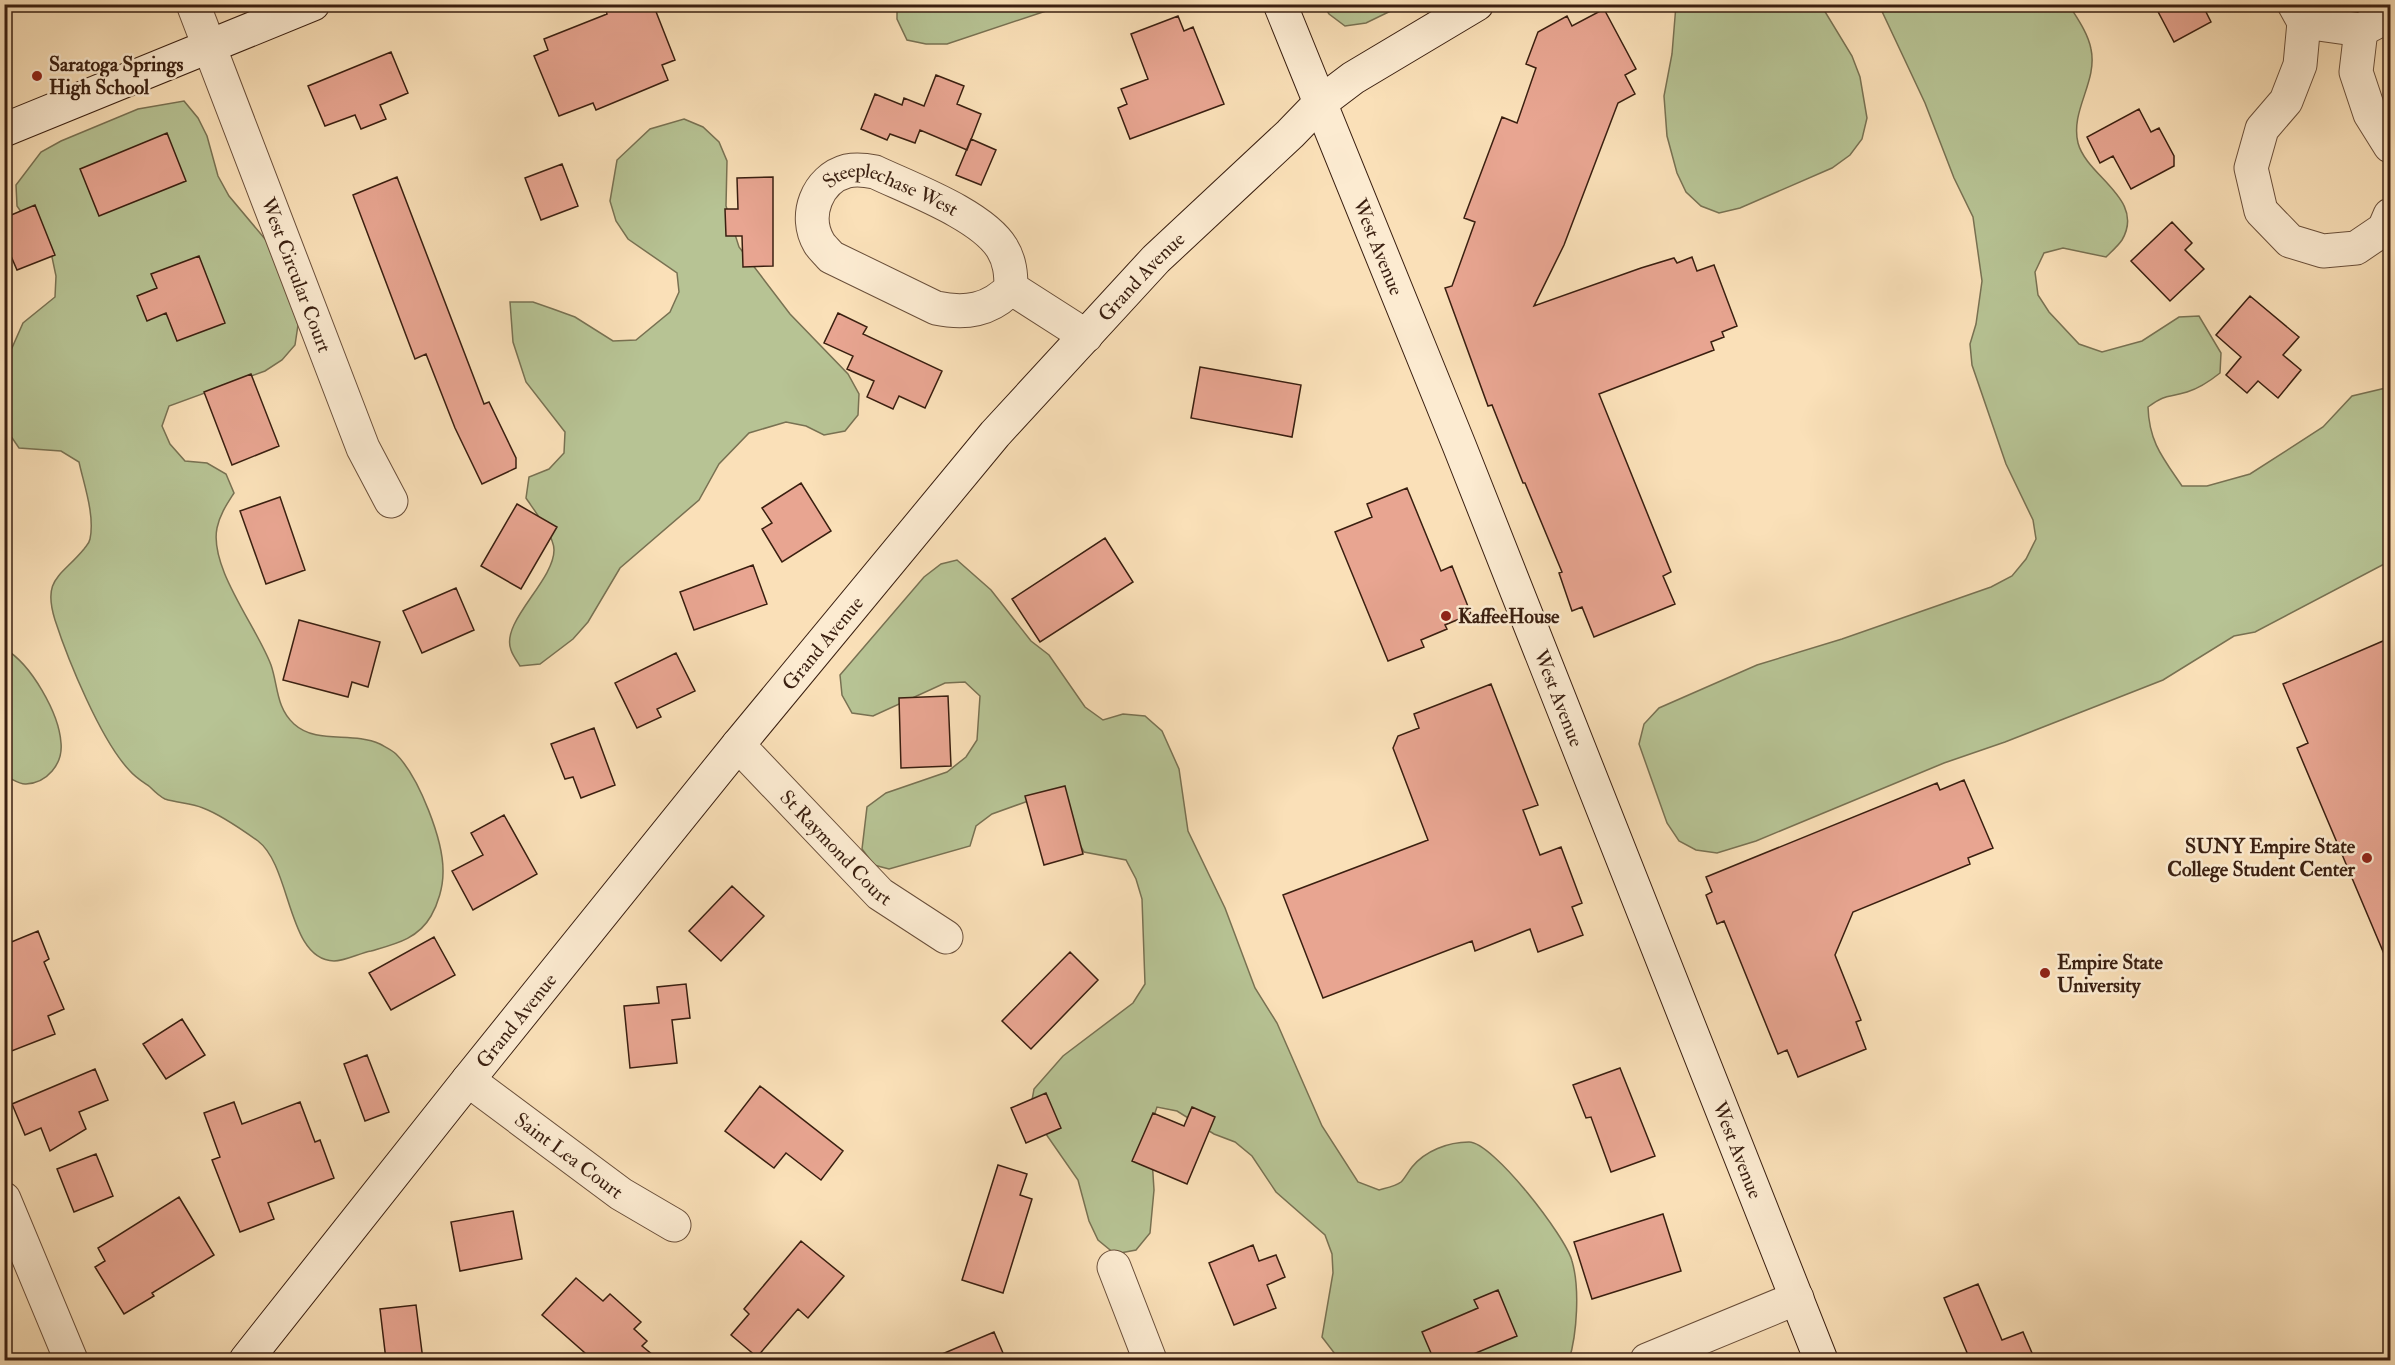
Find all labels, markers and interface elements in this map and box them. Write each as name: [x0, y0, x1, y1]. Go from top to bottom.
place label: Saratoga Springs High School: [49, 52, 183, 101]
marker: Saratoga Springs High School: [30, 69, 44, 83]
street label: Steeplechase West: [817, 157, 963, 222]
street label: West Circular Court: [255, 193, 338, 356]
street label: West Avenue: [1347, 194, 1409, 299]
street label: Grand Avenue: [1092, 226, 1190, 327]
street label: Grand Avenue: [776, 591, 869, 695]
place label: KaffeeHouse: [1458, 604, 1560, 629]
marker: KaffeeHouse: [1439, 609, 1453, 623]
street label: West Avenue: [1528, 645, 1590, 750]
street label: St Raymond Court: [775, 785, 897, 911]
place label: SUNY Empire State College Student Center: [2167, 834, 2356, 883]
marker: SUNY Empire State College Student Center: [2360, 851, 2374, 865]
place label: Empire State University: [2057, 950, 2163, 999]
marker: Empire State University: [2038, 966, 2052, 980]
street label: Grand Avenue: [470, 968, 562, 1073]
street label: West Avenue: [1707, 1097, 1768, 1202]
street label: Saint Lea Court: [510, 1107, 629, 1204]

